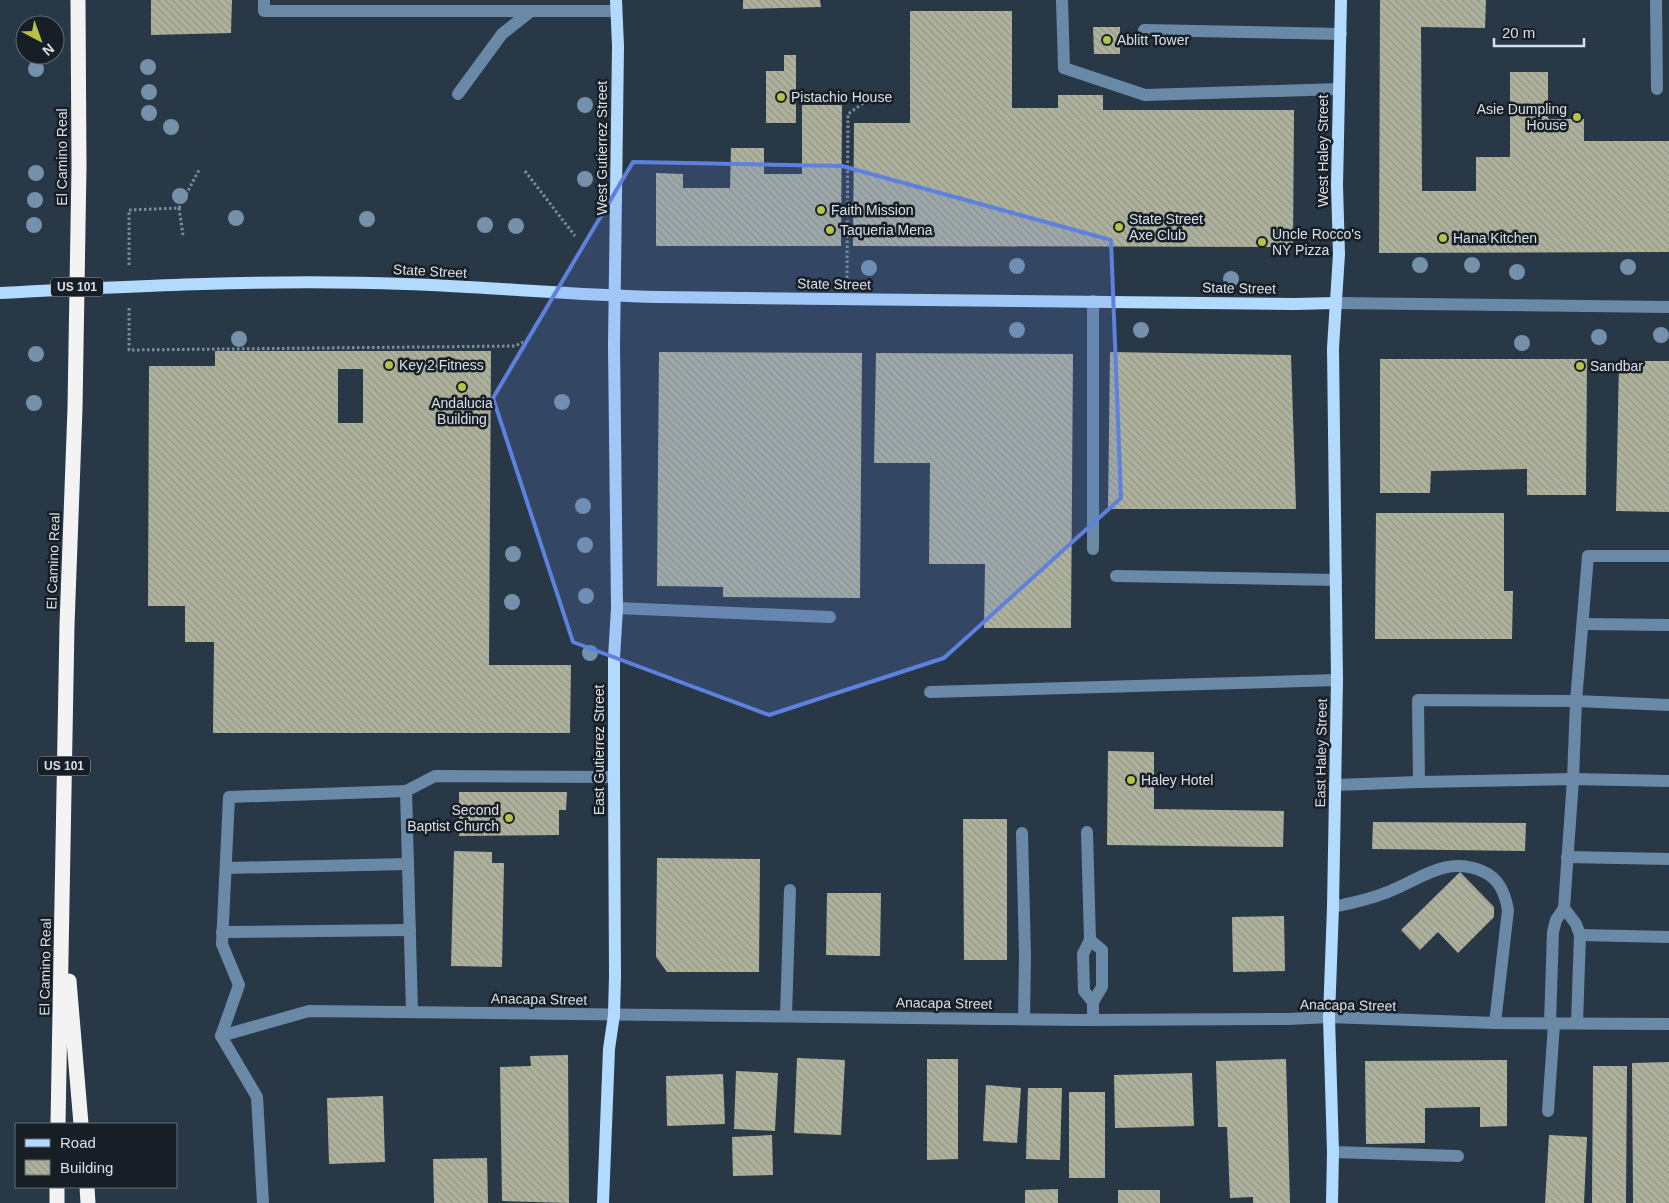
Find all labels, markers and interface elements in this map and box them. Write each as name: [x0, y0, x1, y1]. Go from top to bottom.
north arrow: [15, 15, 65, 65]
scale bar: [1494, 15, 1584, 47]
text: 20 m: [1502, 24, 1535, 41]
place label: Ablitt Tower: [1117, 32, 1189, 48]
marker: Ablitt Tower: [1101, 34, 1113, 46]
text: N: [39, 40, 58, 59]
street label: West Gutierrez Street: [594, 81, 610, 215]
place label: Pistachio House: [791, 89, 892, 105]
marker: Pistachio House: [775, 91, 787, 103]
street label: West Haley Street: [1315, 95, 1331, 207]
place label: Asie Dumpling House: [1477, 101, 1567, 133]
street label: El Camino Real: [54, 108, 70, 206]
marker: Asie Dumpling House: [1571, 111, 1583, 123]
place label: Faith Mission: [831, 202, 913, 218]
marker: Faith Mission: [815, 204, 827, 216]
place label: State Street Axe Club: [1129, 211, 1203, 243]
marker: State Street Axe Club: [1113, 221, 1125, 233]
place label: Taqueria Mena: [840, 222, 933, 238]
marker: Taqueria Mena: [824, 224, 836, 236]
place label: Uncle Rocco's NY Pizza: [1272, 226, 1361, 258]
place label: Hana Kitchen: [1453, 230, 1537, 246]
marker: Hana Kitchen: [1437, 232, 1449, 244]
marker: Uncle Rocco's NY Pizza: [1256, 236, 1268, 248]
street label: State Street: [393, 261, 467, 281]
street label: State Street: [797, 275, 871, 293]
road number: US 101: [51, 278, 103, 296]
street label: State Street: [1202, 279, 1276, 297]
place label: Key 2 Fitness: [399, 357, 484, 373]
place label: Sandbar: [1590, 358, 1643, 374]
marker: Key 2 Fitness: [383, 359, 395, 371]
marker: Sandbar: [1574, 360, 1586, 372]
marker: Andalucia Building: [456, 381, 468, 393]
place label: Andalucia Building: [431, 395, 493, 427]
street label: El Camino Real: [43, 512, 63, 610]
street label: East Gutierrez Street: [591, 685, 607, 815]
street label: East Haley Street: [1312, 698, 1330, 808]
road number: US 101: [38, 756, 90, 776]
place label: Haley Hotel: [1141, 772, 1213, 788]
marker: Haley Hotel: [1125, 774, 1137, 786]
place label: Second Baptist Church: [407, 802, 499, 834]
marker: Second Baptist Church: [503, 812, 515, 824]
street label: El Camino Real: [36, 918, 54, 1016]
street label: Anacapa Street: [491, 990, 587, 1008]
street label: Anacapa Street: [896, 994, 992, 1012]
street label: Anacapa Street: [1300, 996, 1396, 1014]
legend: [15, 1123, 178, 1188]
text: Road: [60, 1134, 96, 1151]
text: Building: [60, 1159, 113, 1176]

